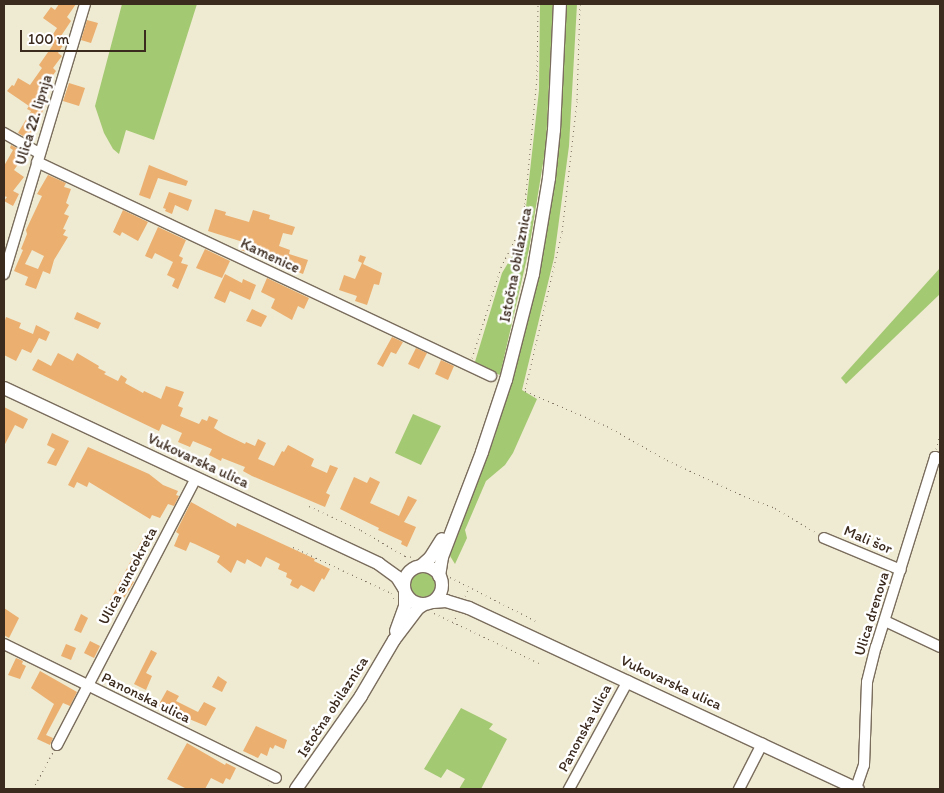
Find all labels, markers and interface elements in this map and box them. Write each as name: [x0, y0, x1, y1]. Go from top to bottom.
scale bar: [22, 20, 149, 52]
text: 100 m: [28, 30, 69, 48]
street label: Ulica 22. lipnja: [12, 73, 56, 167]
street label: Istočna obilaznica: [496, 206, 536, 324]
street label: Kamenice: [238, 235, 302, 277]
street label: Vukovarska ulica: [144, 430, 252, 492]
street label: Mali šor: [841, 522, 895, 558]
street label: Ulica suncokreta: [95, 524, 161, 628]
street label: Ulica drenova: [851, 570, 893, 658]
street label: Vukovarska ulica: [617, 652, 725, 714]
street label: Istočna obilaznica: [294, 653, 372, 761]
street label: Panonska ulica: [99, 669, 193, 727]
street label: Panonska ulica: [554, 681, 616, 775]

